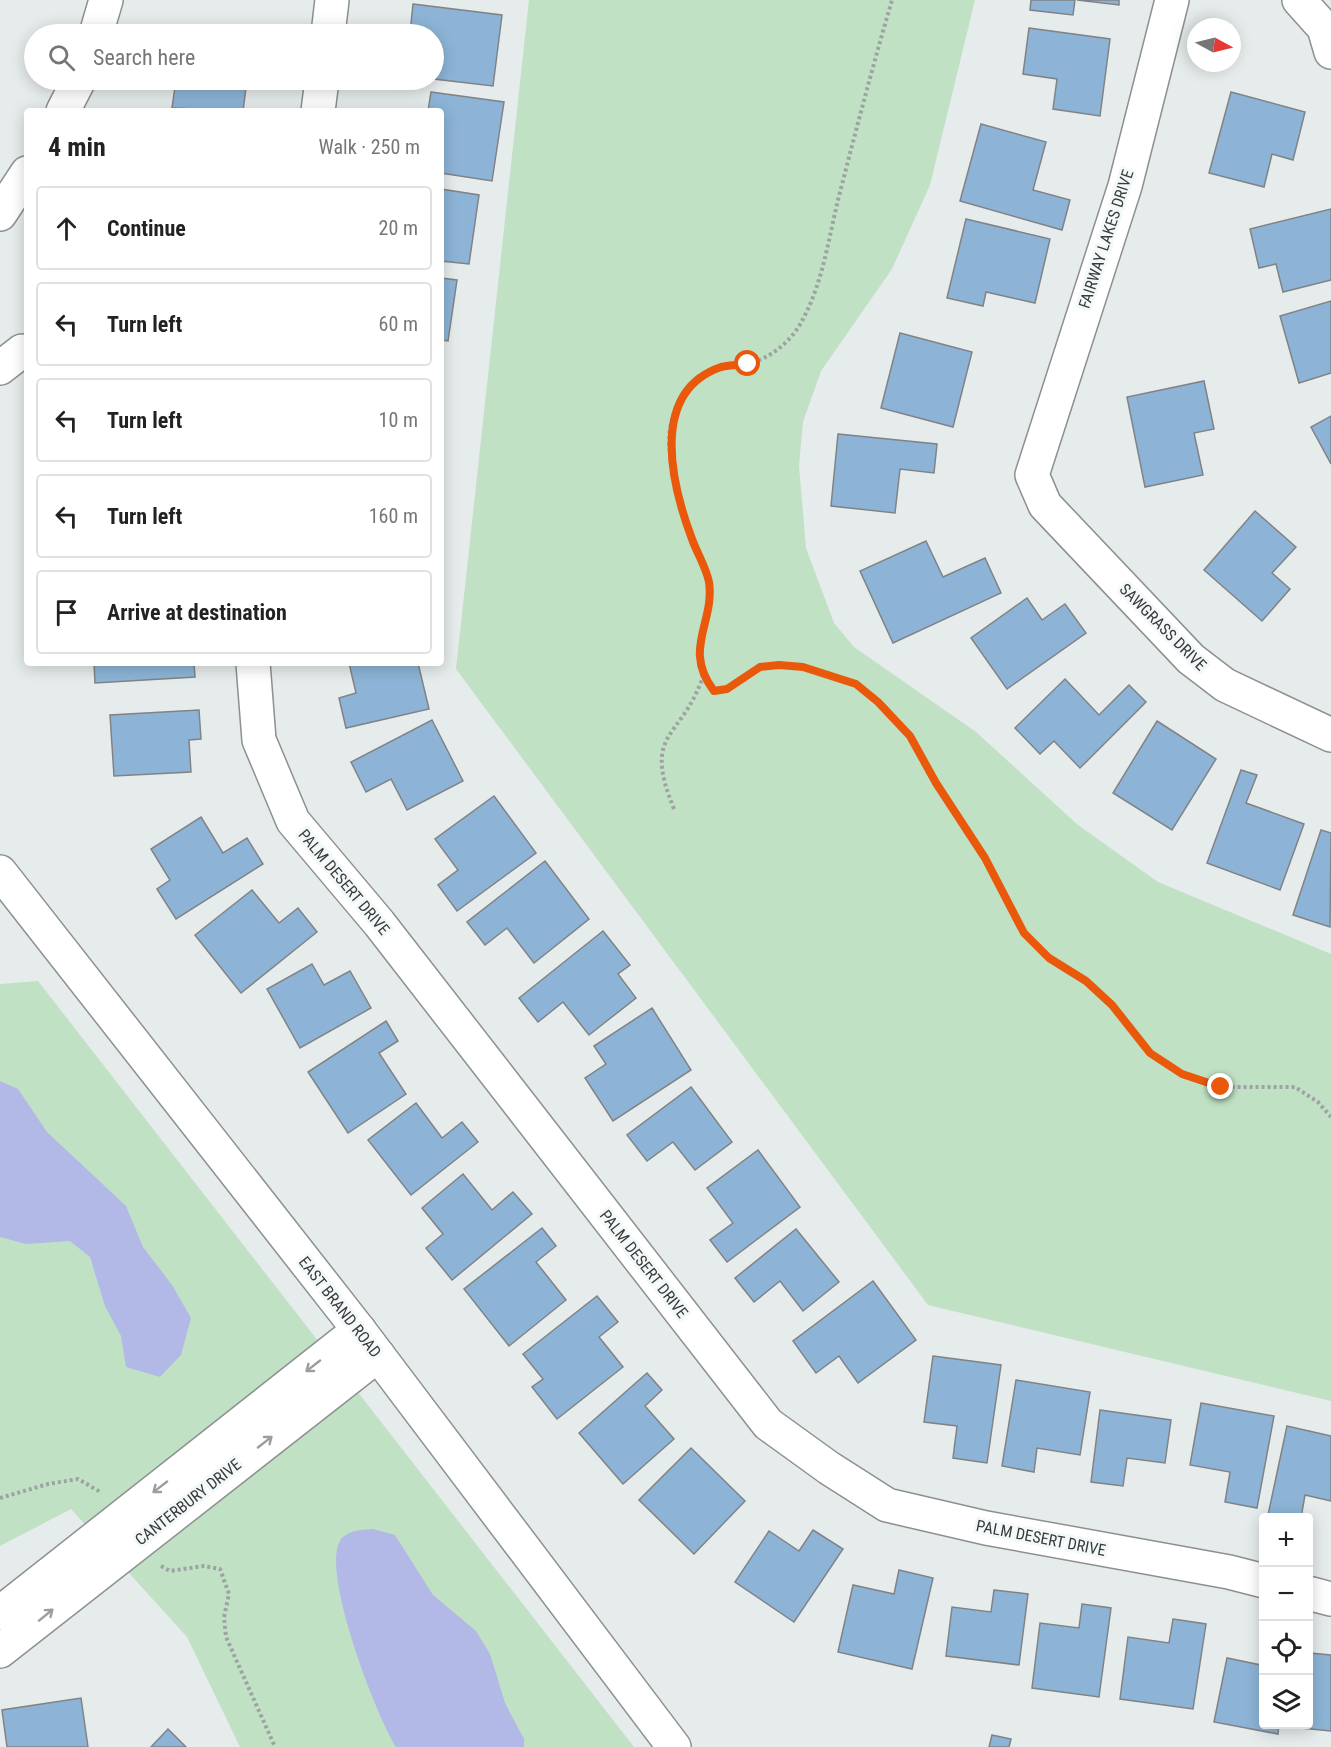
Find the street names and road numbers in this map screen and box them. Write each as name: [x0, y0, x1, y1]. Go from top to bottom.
street label: FAIRWAY LAKES DRIVE: [1075, 167, 1137, 311]
street label: SAWGRASS DRIVE: [1116, 580, 1210, 674]
street label: PALM DESERT DRIVE: [294, 825, 394, 939]
street label: PALM DESERT DRIVE: [596, 1206, 692, 1322]
street label: EAST BRAND ROAD: [295, 1253, 385, 1361]
street label: CANTERBURY DRIVE: [131, 1455, 245, 1549]
street label: PALM DESERT DRIVE: [974, 1516, 1108, 1560]

